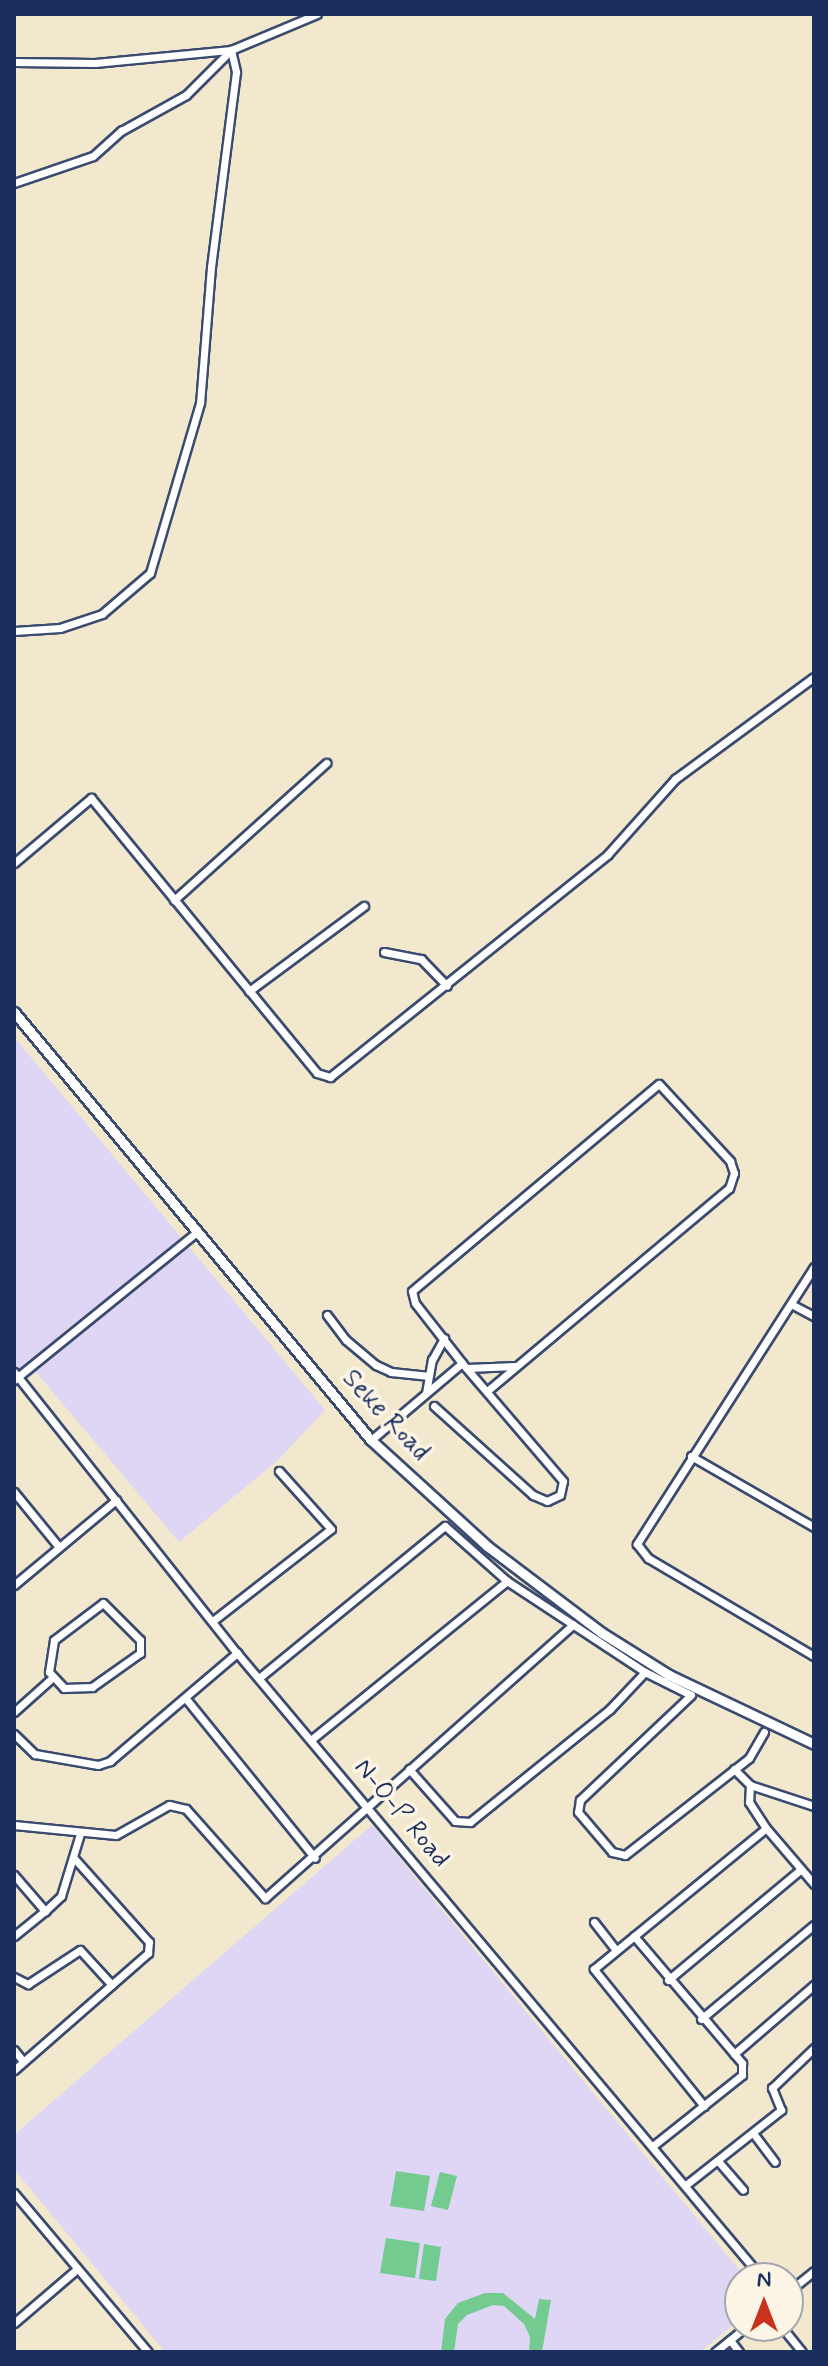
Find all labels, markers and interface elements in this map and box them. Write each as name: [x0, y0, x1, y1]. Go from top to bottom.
street label: Seke Road: [335, 1364, 435, 1468]
street label: N-O-P Road: [346, 1753, 456, 1875]
north arrow: [724, 2262, 804, 2342]
text: N: [757, 2266, 771, 2294]

